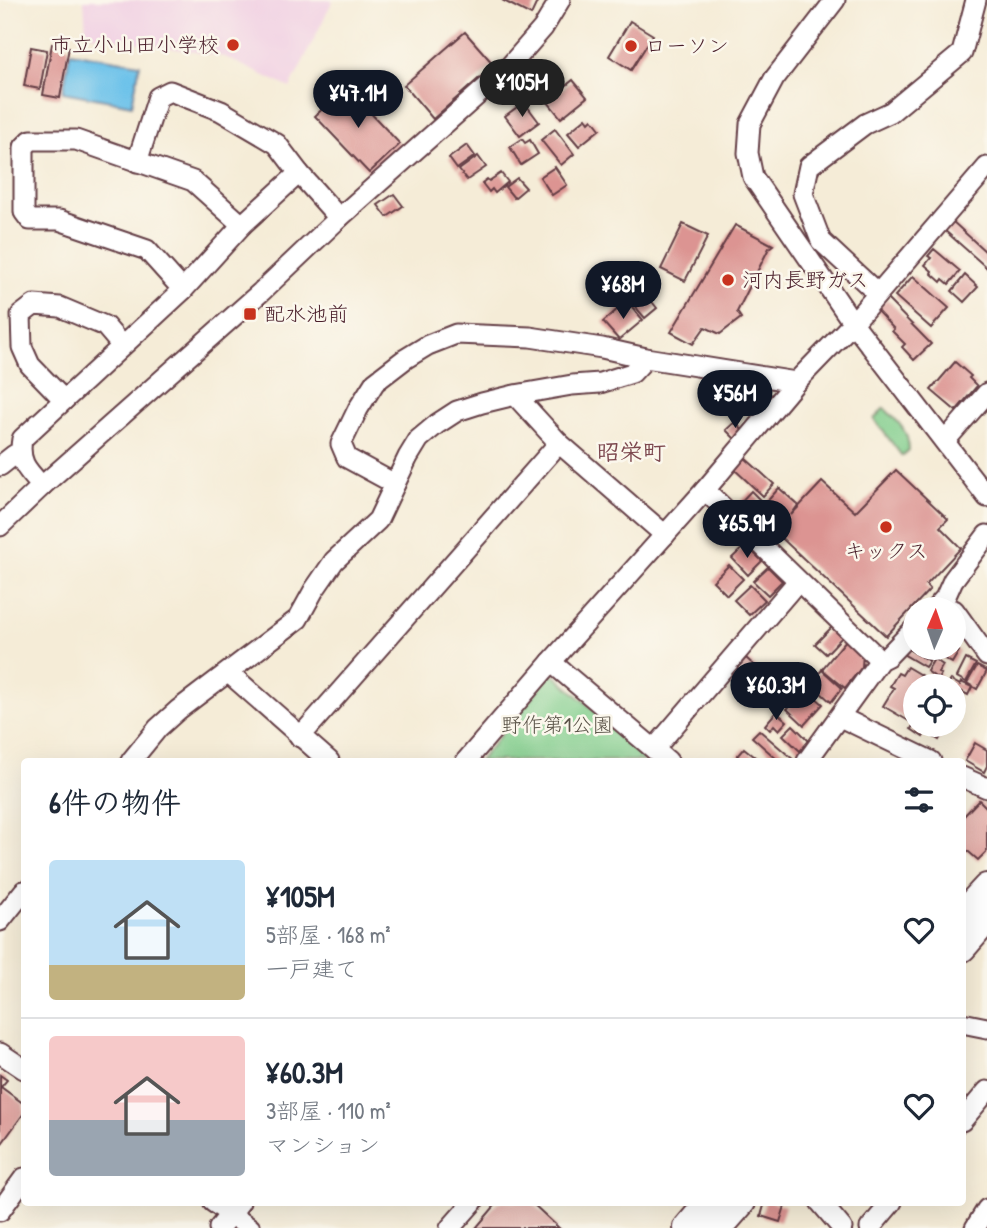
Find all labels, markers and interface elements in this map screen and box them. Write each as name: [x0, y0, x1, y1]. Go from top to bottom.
place label: 市立小山田小学校: [51, 30, 219, 59]
place label: ローソン: [645, 31, 729, 60]
marker: 市立小山田小学校: [225, 37, 241, 53]
marker: ローソン: [623, 38, 639, 54]
pin: ¥105M: [473, 60, 571, 119]
text: ¥105M: [496, 66, 548, 97]
pin: ¥47.1M: [301, 71, 415, 130]
text: ¥47.1M: [329, 77, 387, 108]
pin: ¥68M: [582, 262, 664, 321]
place label: 河内長野ガス: [742, 265, 868, 294]
text: ¥68M: [601, 268, 645, 299]
marker: 河内長野ガス: [720, 272, 736, 288]
place label: 配水池前: [264, 299, 348, 328]
marker: 配水池前: [242, 306, 258, 322]
pin: ¥56M: [694, 370, 776, 430]
text: ¥56M: [713, 377, 757, 408]
district label: 昭栄町: [597, 436, 666, 467]
pin: ¥65.9M: [690, 500, 804, 560]
text: ¥65.9M: [719, 507, 775, 538]
marker: キックス: [878, 519, 894, 535]
place label: キックス: [844, 536, 928, 565]
north arrow: [903, 597, 966, 660]
map controls: [903, 597, 966, 737]
pin: ¥60.3M: [719, 662, 833, 722]
text: ¥60.3M: [746, 669, 806, 700]
button: locate: [903, 674, 966, 737]
park label: 野作第1公園: [501, 710, 613, 739]
icon: filters: [900, 781, 938, 819]
text: 6件の物件: [49, 782, 181, 822]
text: ¥105M: [266, 876, 335, 916]
icon: home: [105, 888, 189, 972]
icon: heart: [900, 911, 938, 949]
text: 5部屋 · 168 m²: [266, 919, 391, 950]
text: 一戸建て: [266, 953, 358, 984]
text: ¥60.3M: [266, 1052, 343, 1092]
icon: home: [105, 1064, 189, 1148]
icon: heart: [900, 1087, 938, 1125]
text: 3部屋 · 110 m²: [266, 1095, 391, 1126]
text: マンション: [266, 1129, 380, 1160]

